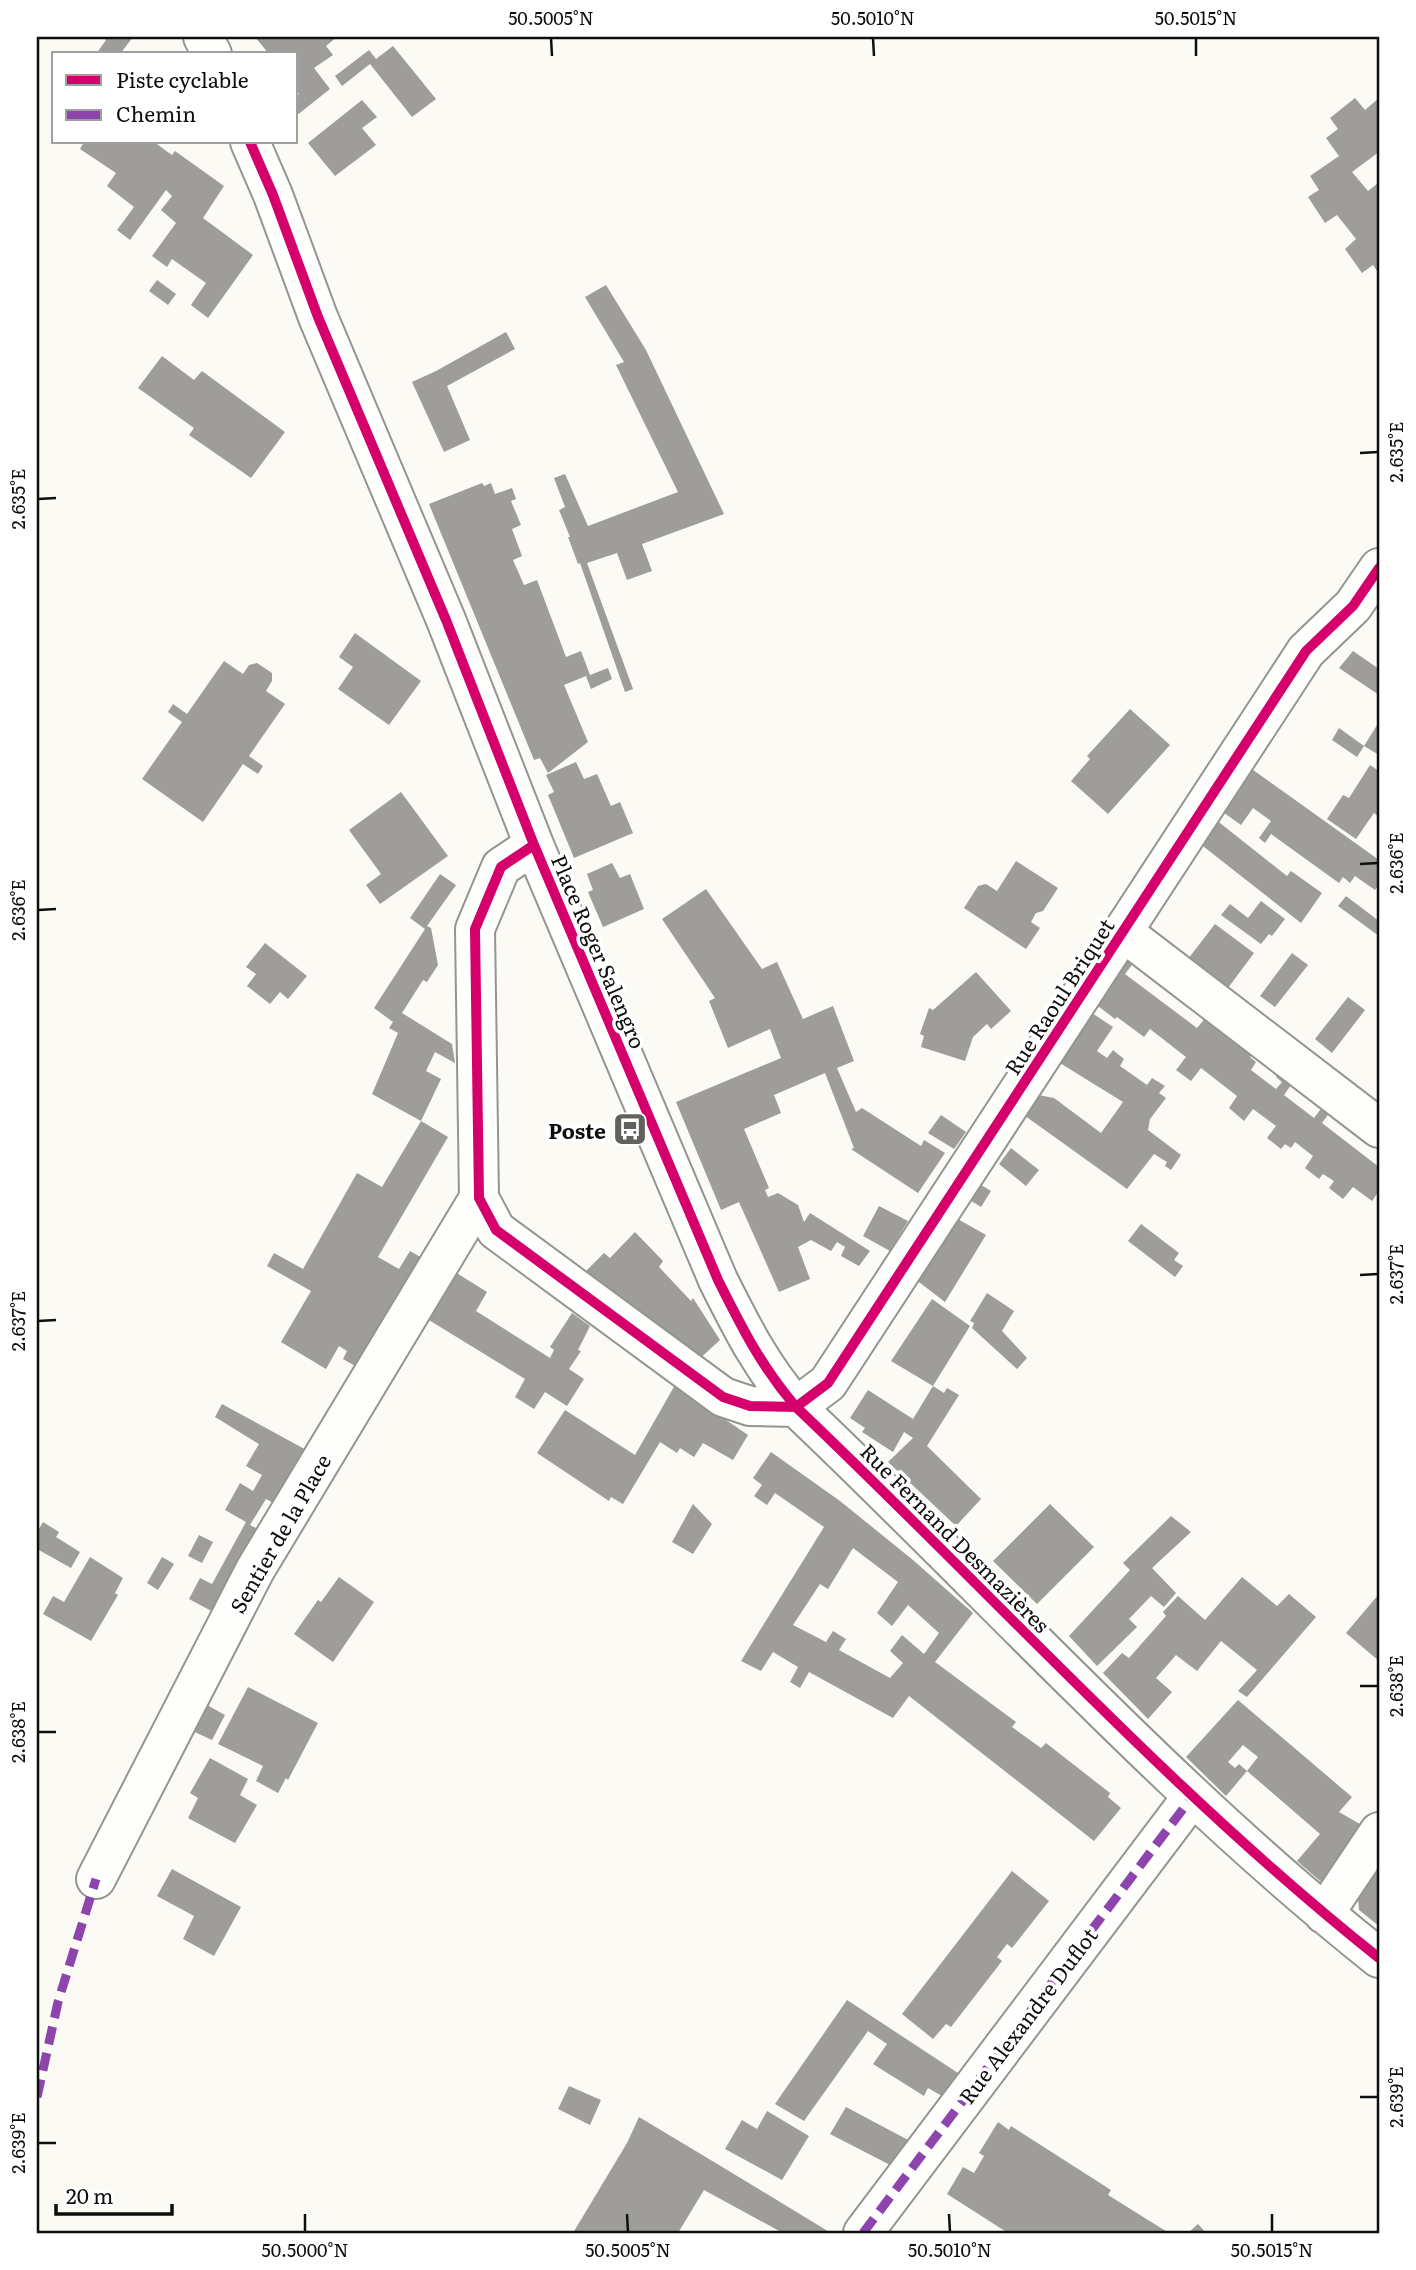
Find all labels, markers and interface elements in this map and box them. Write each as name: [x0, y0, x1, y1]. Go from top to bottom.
text: 50.5005°N: [508, 4, 594, 31]
text: 50.5010°N: [831, 4, 915, 31]
text: 50.5015°N: [1155, 4, 1237, 31]
legend: [52, 52, 298, 144]
text: Piste cyclable: [116, 63, 249, 94]
text: Chemin: [116, 97, 196, 128]
text: 2.635°E: [1382, 422, 1409, 482]
text: 2.635°E: [4, 469, 31, 529]
text: 2.636°E: [1382, 832, 1409, 894]
street label: Place Roger Salengro: [545, 849, 655, 1053]
text: 2.636°E: [4, 879, 31, 941]
street label: Rue Raoul Briquet: [996, 911, 1121, 1080]
bus stop icon: Poste: [611, 1110, 649, 1148]
place label: Poste: [548, 1114, 606, 1145]
text: 2.637°E: [1382, 1244, 1409, 1304]
text: 2.637°E: [4, 1291, 31, 1351]
street label: Rue Fernand Desmazières: [854, 1435, 1058, 1639]
street label: Sentier de la Place: [221, 1448, 337, 1618]
text: 2.638°E: [1382, 1655, 1409, 1717]
text: 2.638°E: [4, 1701, 31, 1763]
street label: Rue Alexandre Duflot: [950, 1920, 1104, 2110]
text: 2.639°E: [1382, 2066, 1409, 2128]
text: 2.639°E: [4, 2112, 31, 2174]
scale bar: [56, 2172, 172, 2216]
text: 20 m: [66, 2179, 113, 2210]
text: 50.5000°N: [262, 2236, 348, 2263]
text: 50.5005°N: [585, 2236, 671, 2263]
text: 50.5010°N: [908, 2236, 992, 2263]
text: 50.5015°N: [1231, 2236, 1313, 2263]

